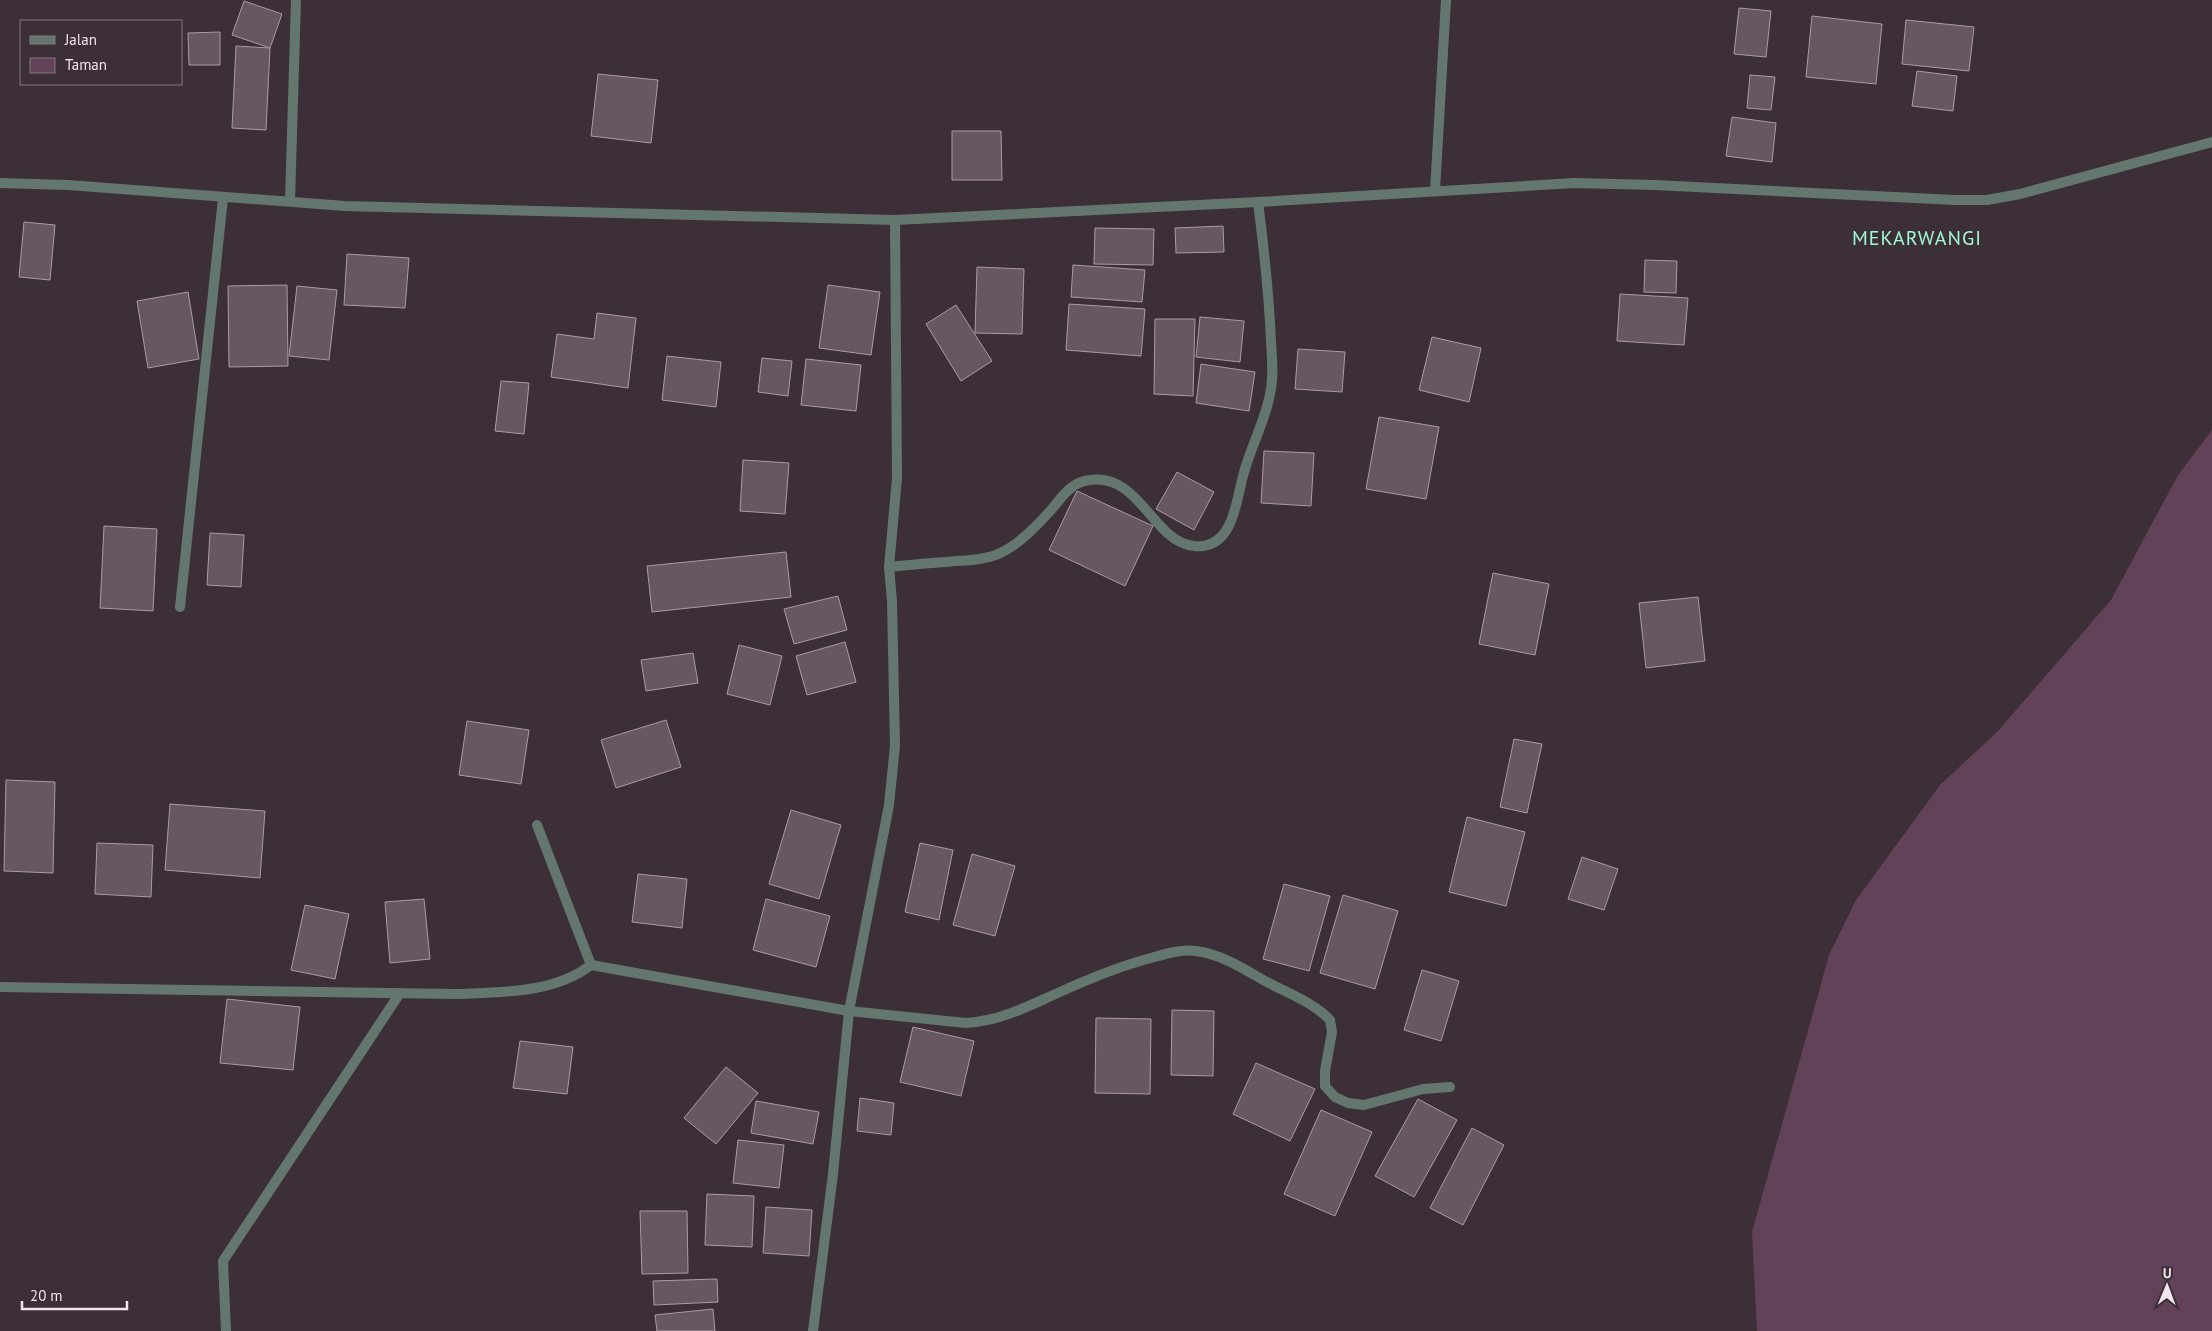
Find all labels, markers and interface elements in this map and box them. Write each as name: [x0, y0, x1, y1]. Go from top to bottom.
legend: [20, 20, 182, 85]
text: Jalan: [64, 30, 97, 49]
text: Taman: [65, 55, 107, 74]
district label: MEKARWANGI: [1852, 225, 1982, 251]
north arrow: [2142, 1261, 2192, 1311]
text: U: [2163, 1264, 2172, 1282]
scale bar: [22, 1278, 128, 1310]
text: 20 m: [30, 1286, 63, 1305]

